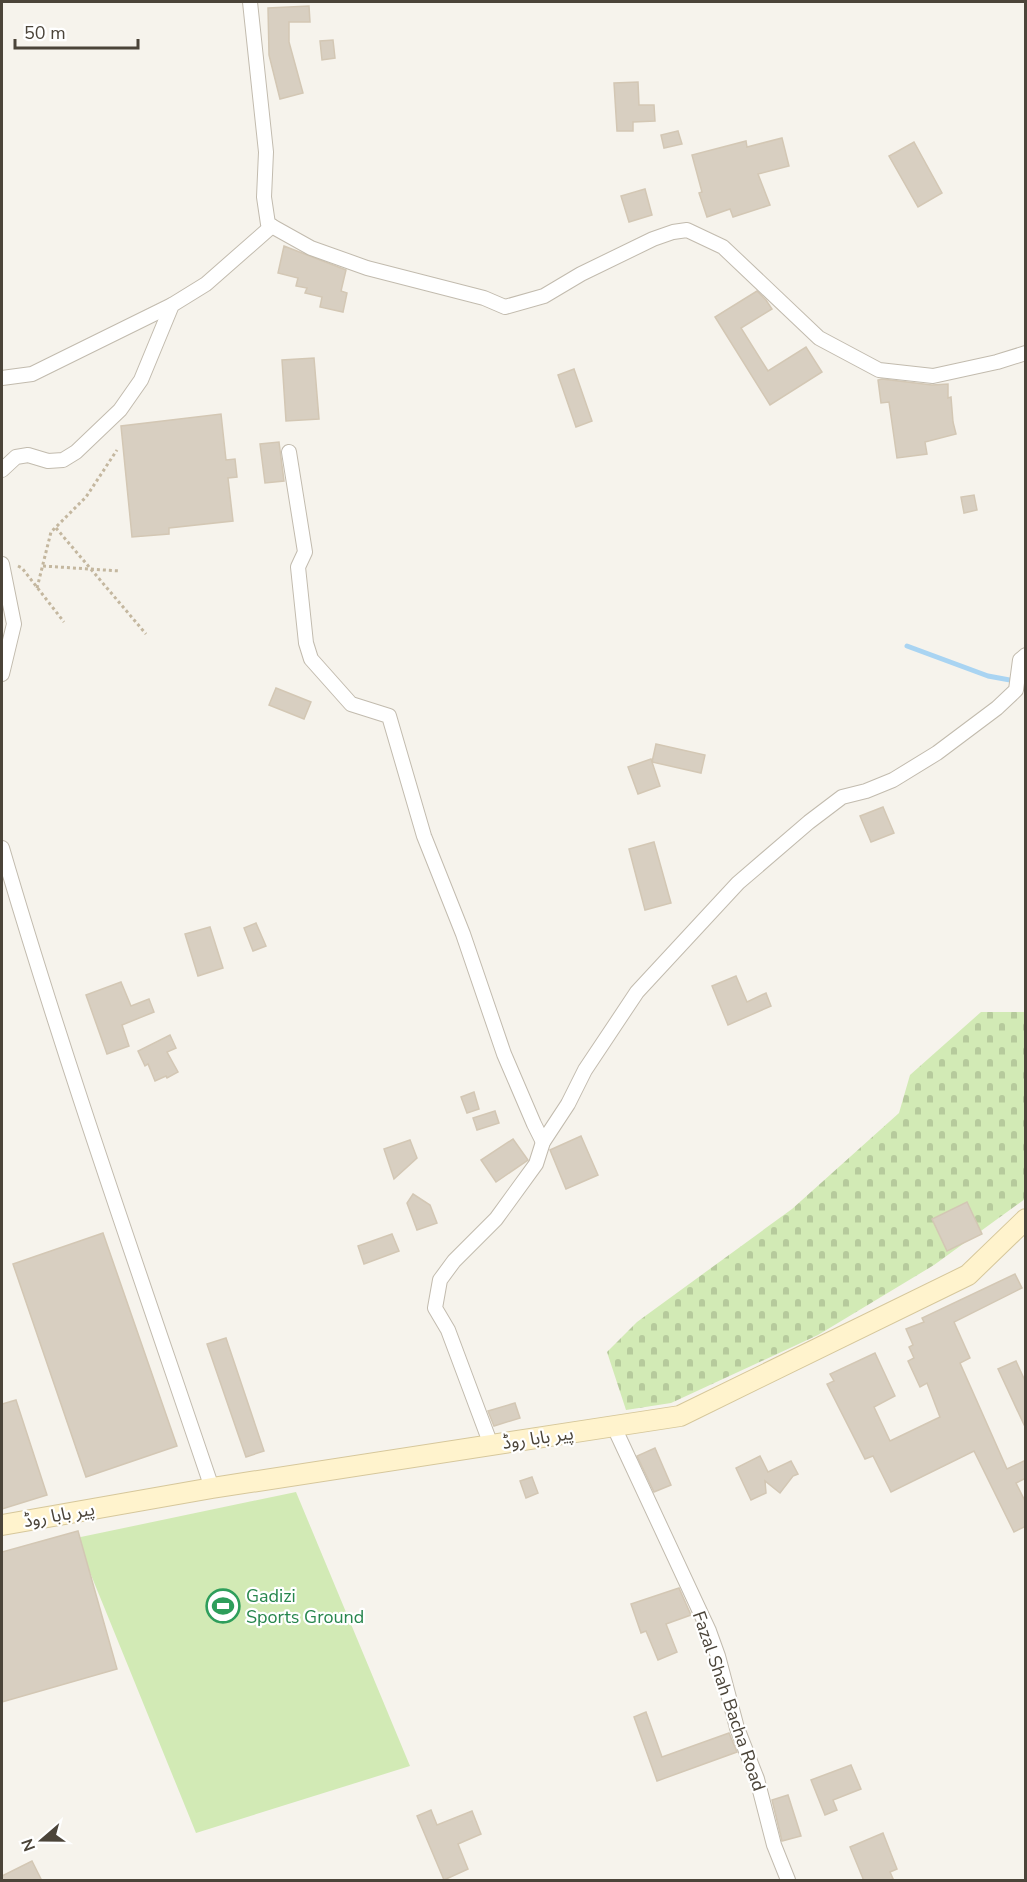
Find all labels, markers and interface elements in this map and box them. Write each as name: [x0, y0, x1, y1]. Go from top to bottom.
scale bar: [15, 12, 138, 50]
text: 50 m: [24, 21, 66, 45]
street label: پیر بابا روڈ: [501, 1421, 575, 1455]
street label: پیر بابا روڈ: [22, 1497, 96, 1533]
place label: Gadizi Sports Ground: [246, 1584, 364, 1629]
sports icon: Gadizi Sports Ground: [205, 1588, 241, 1624]
street label: Fazal Shah Bacha Road: [687, 1608, 771, 1794]
north arrow: [12, 1810, 72, 1870]
text: N: [16, 1835, 41, 1854]

